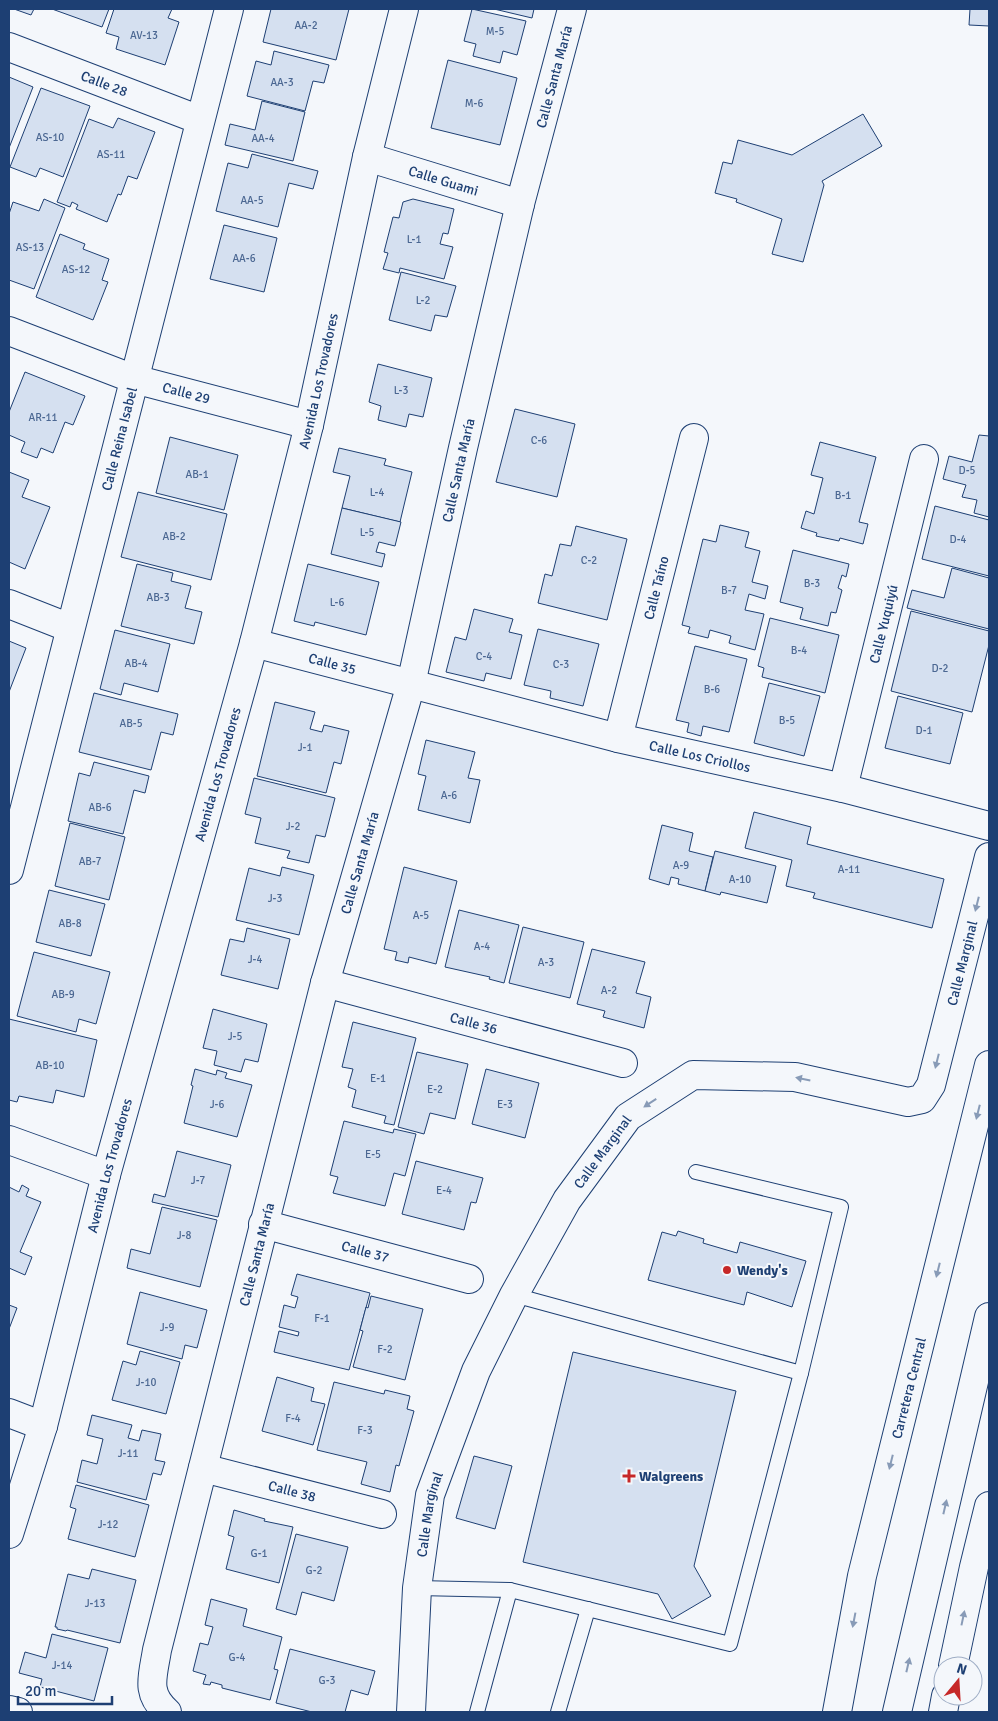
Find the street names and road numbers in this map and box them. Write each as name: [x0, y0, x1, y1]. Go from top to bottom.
street label: Calle Santa María: [533, 23, 576, 130]
street label: Calle 28: [78, 67, 130, 101]
street label: Calle Guami: [406, 162, 480, 200]
street label: Avenida Los Trovadores: [295, 312, 342, 451]
street label: Calle 29: [161, 379, 212, 408]
street label: Calle Reina Isabel: [98, 385, 141, 493]
street label: Calle Santa María: [439, 417, 479, 524]
street label: Calle Taíno: [640, 554, 673, 622]
street label: Calle Yuquiyú: [866, 583, 902, 665]
street label: Calle 35: [307, 650, 358, 678]
street label: Avenida Los Trovadores: [191, 705, 245, 843]
street label: Calle Los Criollos: [647, 737, 752, 776]
street label: Calle Santa María: [337, 810, 383, 916]
street label: Calle Marginal: [944, 919, 981, 1007]
street label: Calle 36: [448, 1009, 499, 1038]
street label: Avenida Los Trovadores: [84, 1097, 136, 1235]
street label: Calle Marginal: [570, 1112, 636, 1192]
street label: Calle Santa María: [236, 1201, 278, 1308]
street label: Calle 37: [340, 1237, 391, 1266]
street label: Carretera Central: [888, 1336, 930, 1441]
street label: Calle Marginal: [413, 1469, 447, 1558]
street label: Calle 38: [266, 1477, 318, 1506]

